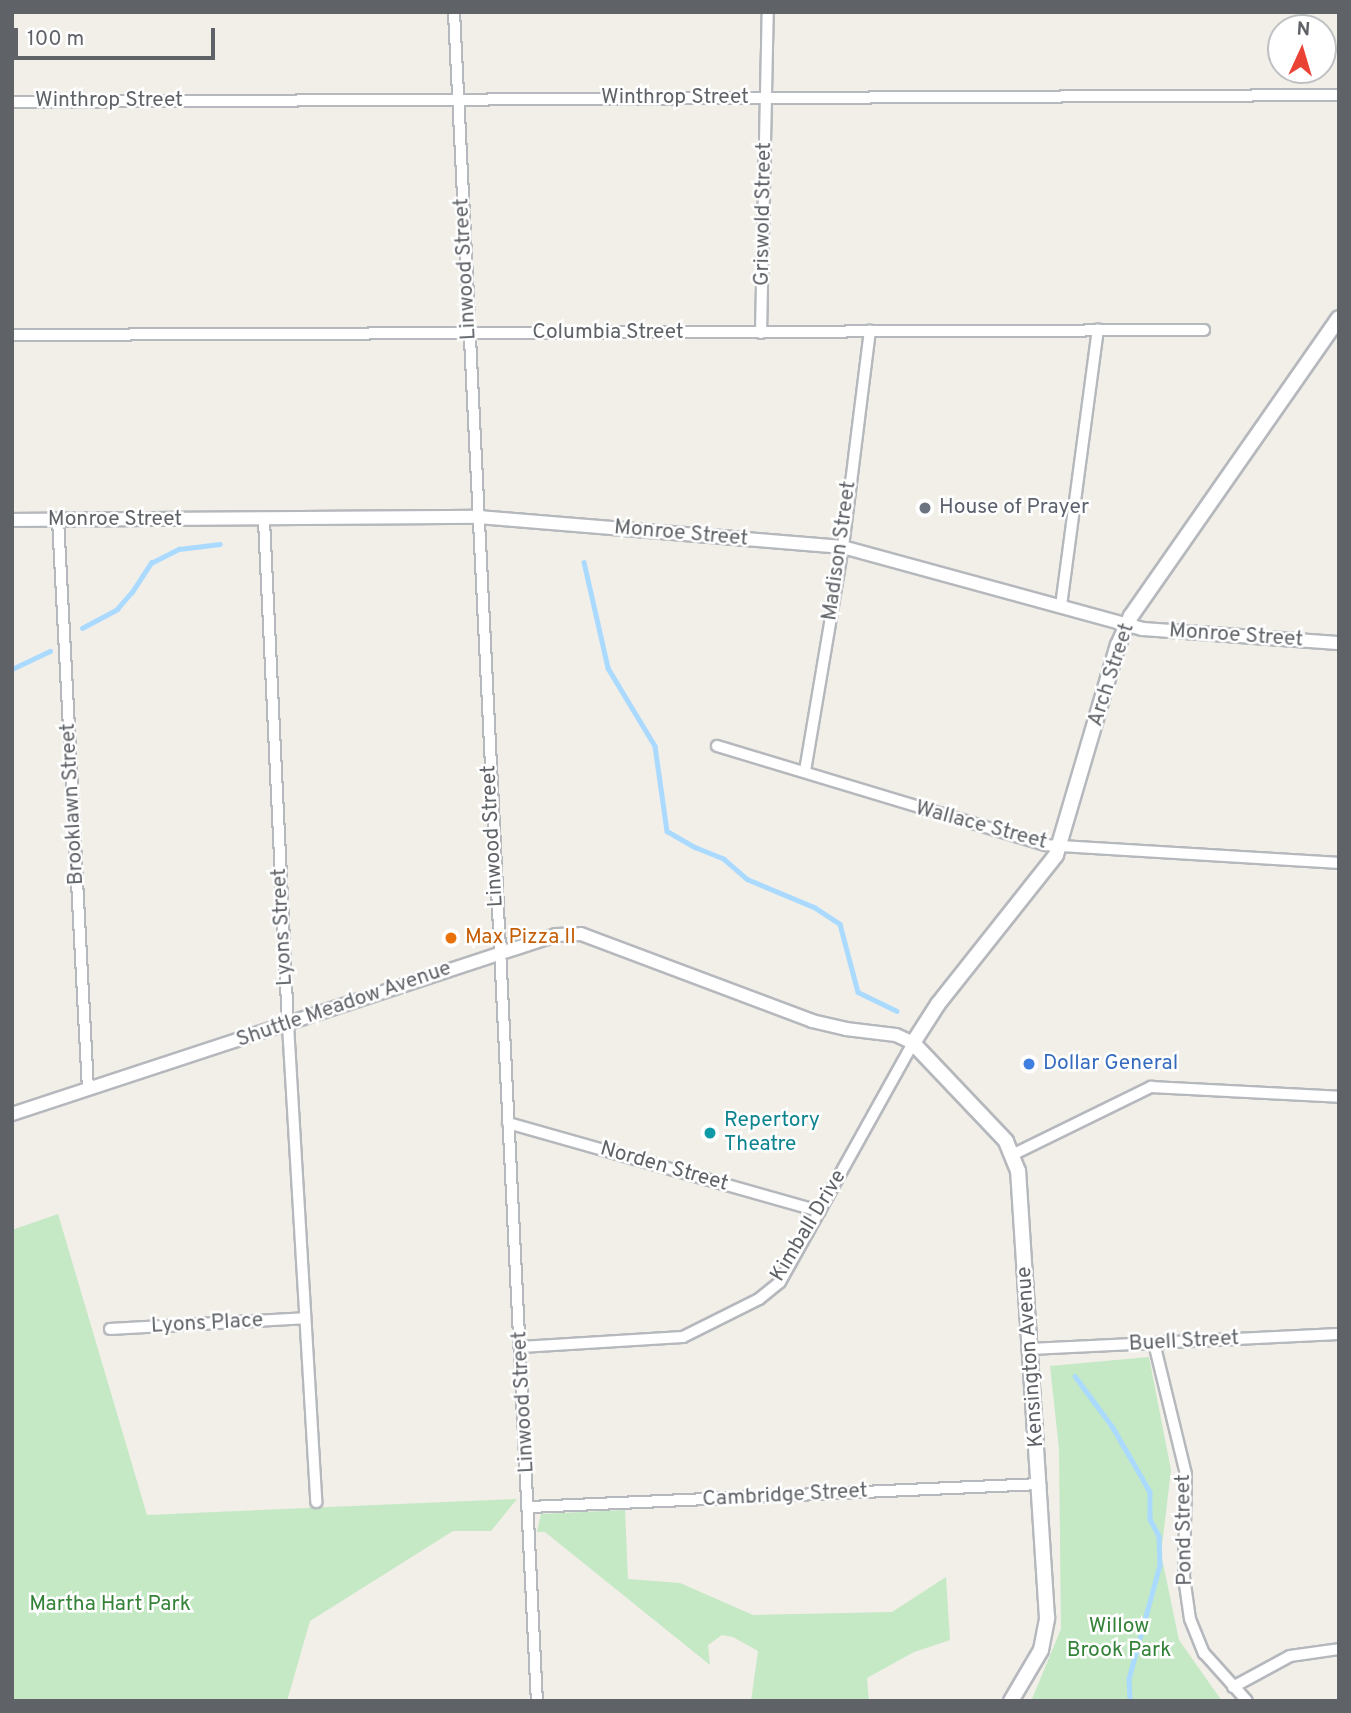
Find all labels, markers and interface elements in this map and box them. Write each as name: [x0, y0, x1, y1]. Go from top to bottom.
scale bar: [18, 14, 219, 58]
north arrow: [1267, 14, 1337, 84]
text: N: [1296, 18, 1311, 42]
text: 100 m: [27, 26, 84, 53]
street label: Winthrop Street: [601, 85, 749, 111]
street label: Winthrop Street: [35, 88, 183, 114]
street label: Griswold Street: [750, 142, 778, 286]
street label: Linwood Street: [450, 197, 482, 341]
street label: Columbia Street: [532, 320, 684, 346]
street label: Madison Street: [818, 480, 862, 622]
place label: House of Prayer: [939, 495, 1089, 521]
marker: House of Prayer: [917, 500, 933, 516]
street label: Monroe Street: [48, 507, 182, 533]
street label: Monroe Street: [613, 516, 749, 552]
street label: Monroe Street: [1168, 619, 1304, 653]
street label: Arch Street: [1083, 620, 1141, 730]
street label: Brooklawn Street: [56, 722, 90, 886]
street label: Linwood Street: [477, 764, 509, 908]
street label: Wallace Street: [912, 796, 1050, 856]
street label: Lyons Street: [267, 867, 299, 987]
place label: Max Pizza II: [465, 925, 576, 951]
marker: Max Pizza II: [443, 930, 459, 946]
street label: Shuttle Meadow Avenue: [233, 956, 455, 1054]
place label: Dollar General: [1043, 1051, 1178, 1077]
marker: Dollar General: [1021, 1056, 1037, 1072]
place label: Repertory Theatre: [724, 1108, 820, 1158]
marker: Repertory Theatre: [702, 1125, 718, 1141]
street label: Norden Street: [597, 1137, 731, 1197]
street label: Kimball Drive: [766, 1166, 852, 1286]
street label: Kensington Avenue: [1012, 1265, 1050, 1449]
street label: Lyons Place: [150, 1308, 264, 1340]
street label: Buell Street: [1128, 1327, 1240, 1357]
street label: Linwood Street: [508, 1330, 540, 1474]
street label: Pond Street: [1171, 1474, 1199, 1586]
street label: Cambridge Street: [702, 1479, 868, 1513]
park label: Martha Hart Park: [29, 1592, 191, 1618]
park label: Willow Brook Park: [1067, 1614, 1171, 1664]

